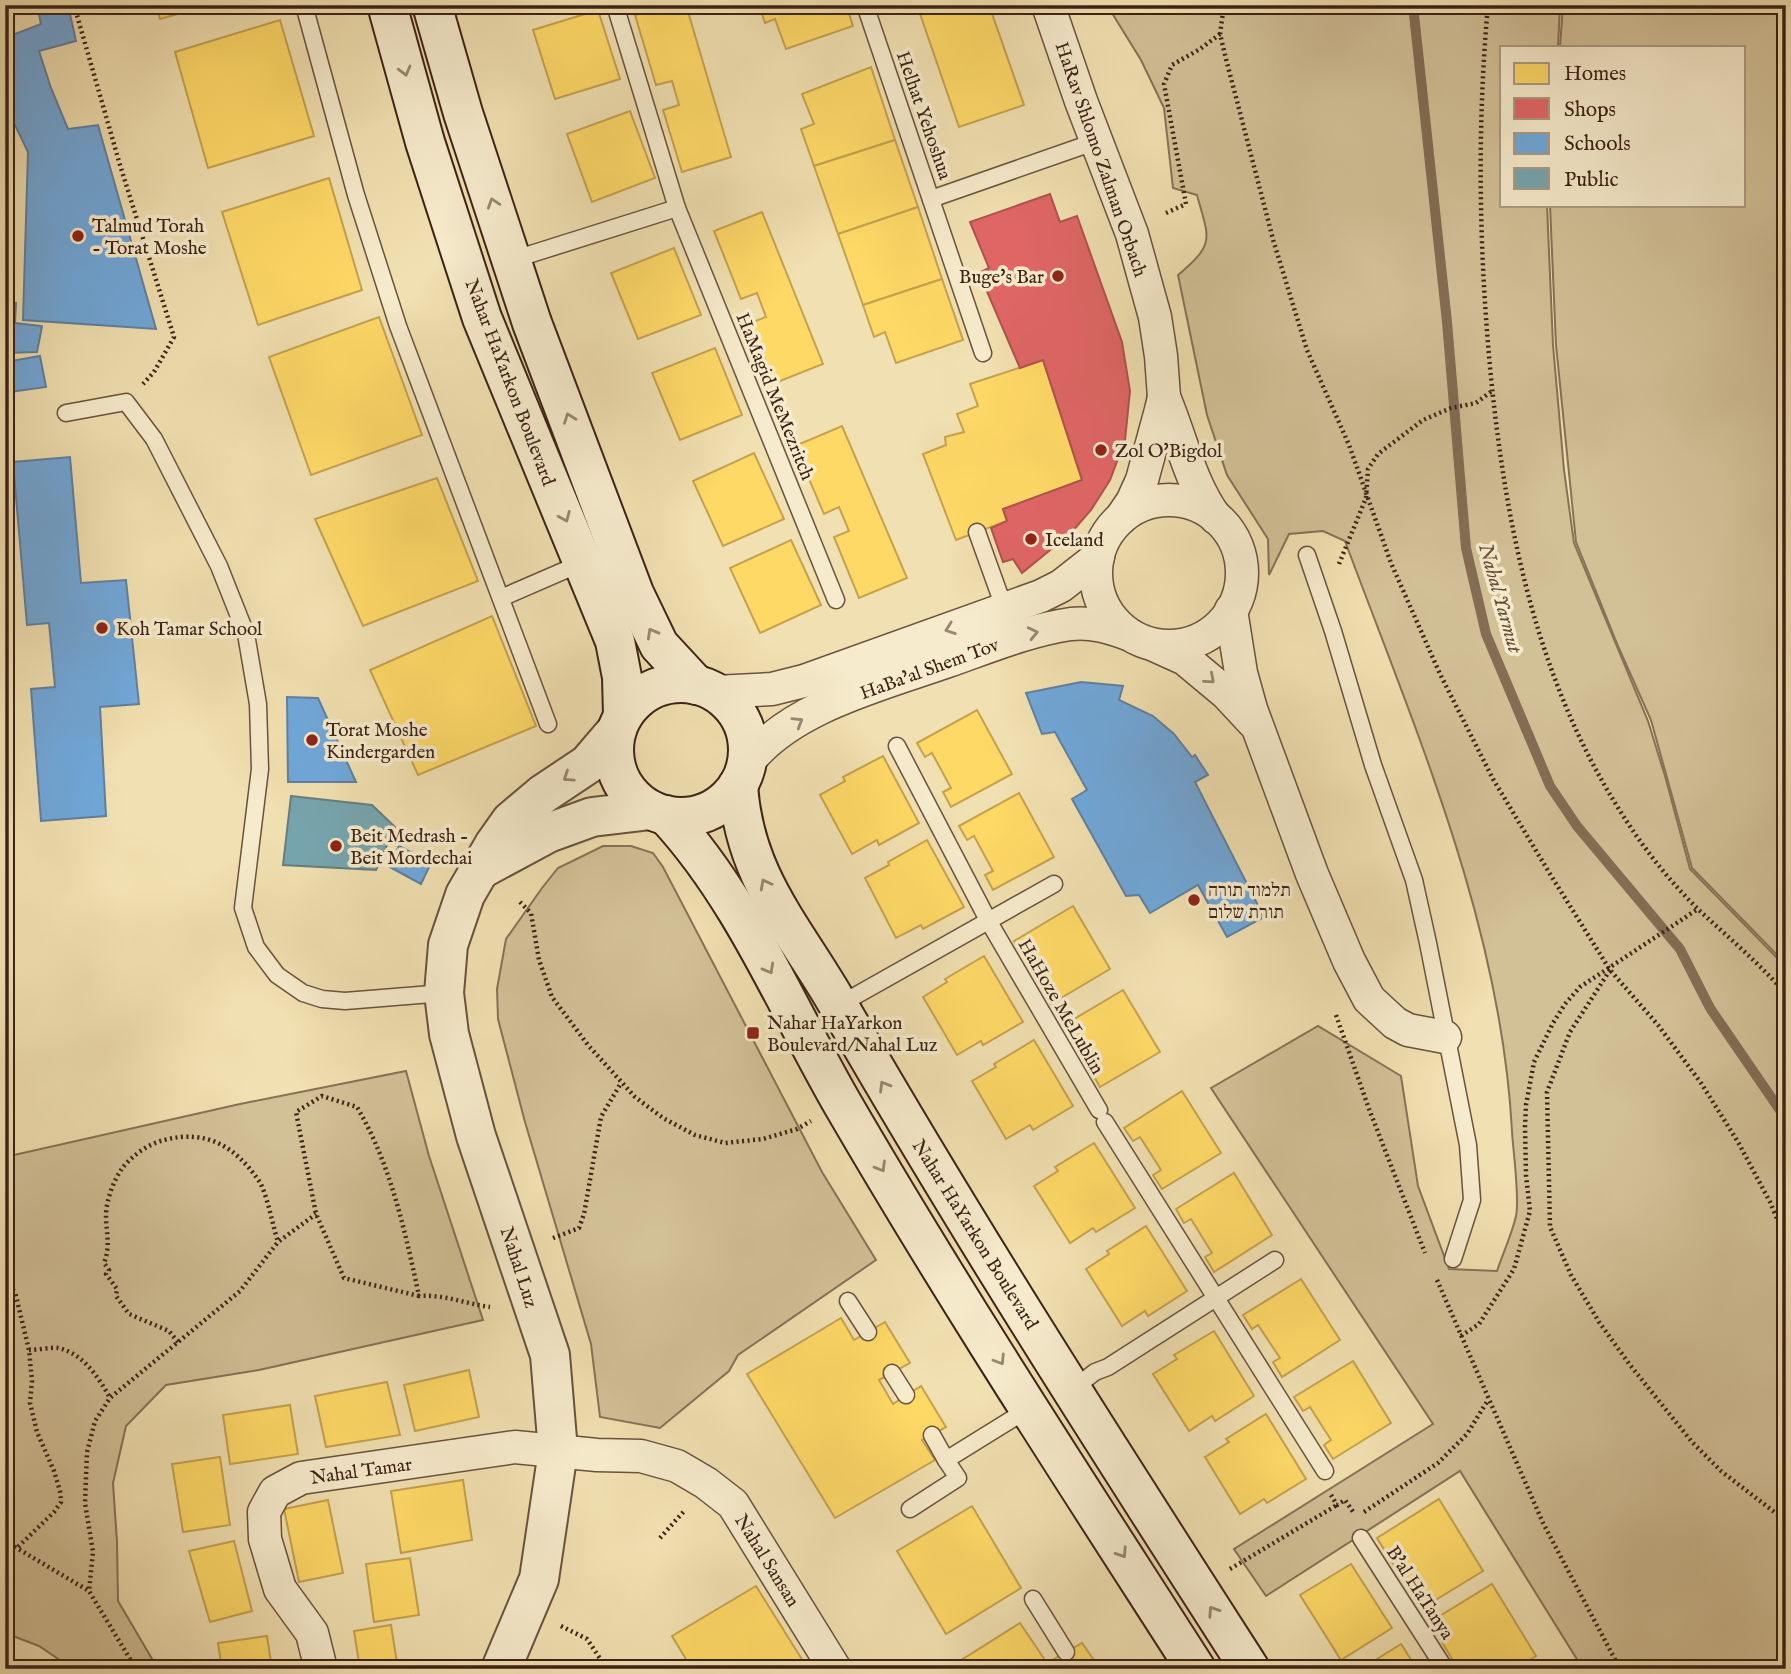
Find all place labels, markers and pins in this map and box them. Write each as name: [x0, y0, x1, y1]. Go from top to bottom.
place label: Talmud Torah - Torat Moshe: [92, 215, 207, 261]
marker: Talmud Torah - Torat Moshe: [70, 228, 86, 244]
place label: Buge's Bar: [959, 266, 1044, 290]
marker: Buge's Bar: [1050, 268, 1066, 284]
place label: Zol O'Bigdol: [1115, 440, 1223, 464]
marker: Zol O'Bigdol: [1093, 442, 1109, 458]
place label: Iceland: [1045, 529, 1104, 553]
marker: Iceland: [1023, 531, 1039, 547]
place label: Koh Tamar School: [116, 618, 263, 642]
marker: Koh Tamar School: [94, 620, 110, 636]
place label: Torat Moshe Kindergarden: [326, 719, 435, 765]
marker: Torat Moshe Kindergarden: [304, 732, 320, 748]
place label: Beit Medrash - Beit Mordechai: [350, 825, 472, 871]
marker: Beit Medrash - Beit Mordechai: [328, 838, 344, 854]
place label: תלמוד תורה תורת שלום: [1208, 879, 1291, 925]
marker: תלמוד תורה תורת שלום: [1186, 892, 1202, 908]
place label: Nahar HaYarkon Boulevard/Nahal Luz: [767, 1012, 938, 1058]
marker: Nahar HaYarkon Boulevard/Nahal Luz: [745, 1025, 761, 1041]

